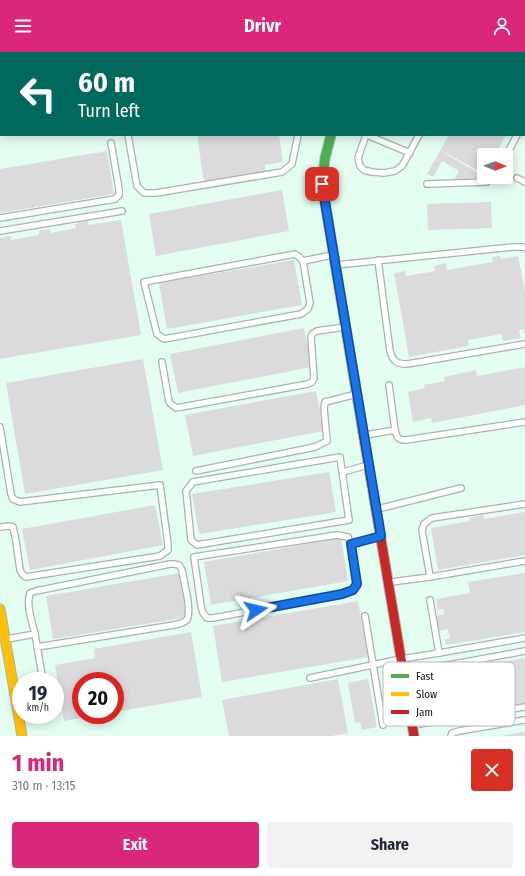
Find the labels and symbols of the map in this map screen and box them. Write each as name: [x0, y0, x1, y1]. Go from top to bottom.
north arrow: [477, 148, 513, 184]
pin: [305, 167, 339, 201]
position arrow: [235, 589, 277, 631]
legend: [383, 662, 515, 726]
text: Fast: [416, 670, 434, 683]
speed limit sign: 20: [72, 672, 124, 724]
text: Slow: [416, 688, 437, 701]
text: Jam: [416, 706, 433, 719]

